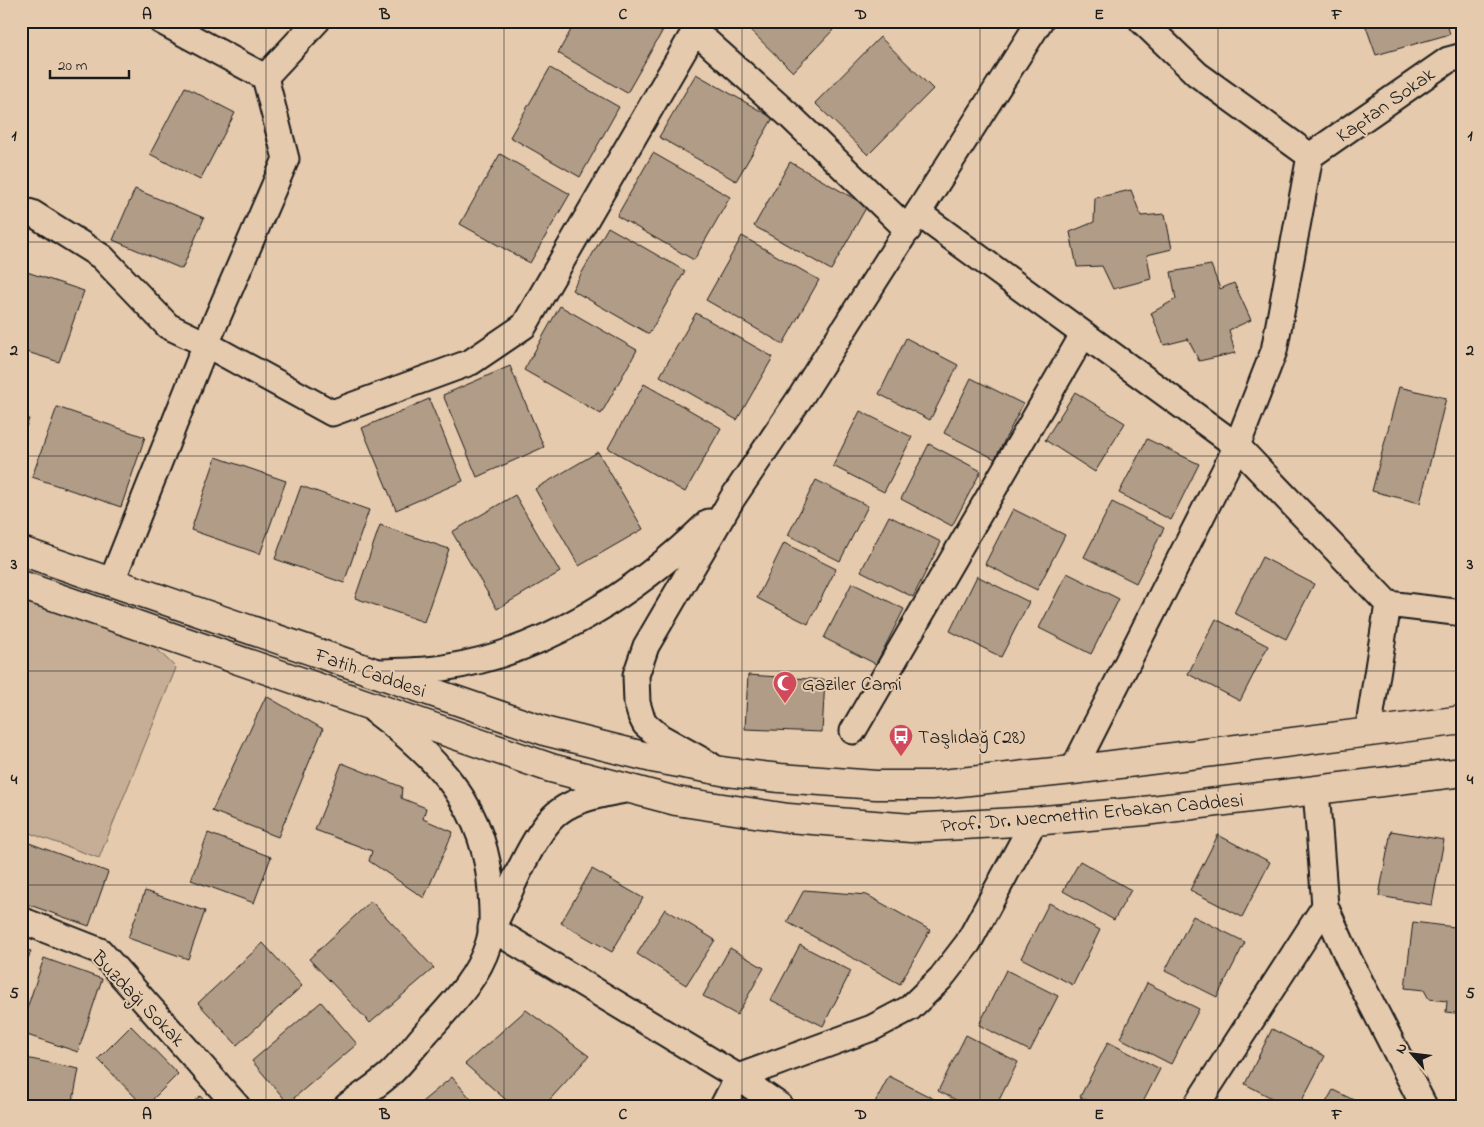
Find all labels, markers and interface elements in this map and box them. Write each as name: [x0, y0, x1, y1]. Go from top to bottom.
text: A: [142, 3, 152, 27]
text: B: [379, 3, 391, 27]
text: C: [619, 3, 628, 27]
text: D: [854, 3, 867, 27]
text: E: [1094, 3, 1104, 27]
text: F: [1331, 3, 1343, 27]
scale bar: [50, 48, 129, 80]
text: 20 m: [58, 55, 88, 77]
street label: Kaptan Sokak: [1331, 61, 1442, 151]
text: 1: [11, 124, 17, 148]
text: 1: [1467, 124, 1473, 148]
text: 2: [9, 339, 18, 363]
text: 2: [1465, 339, 1474, 363]
text: 3: [10, 553, 18, 577]
text: 3: [1466, 553, 1474, 577]
street label: Fatih Caddesi: [310, 642, 430, 707]
mosque icon: Gaziler Cami: [772, 670, 798, 704]
place label: Gaziler Cami: [802, 671, 902, 700]
bus stop icon: Taşlıdağ (28): [888, 723, 914, 757]
place label: Taşlıdağ (28): [918, 724, 1025, 754]
text: 4: [10, 768, 18, 792]
text: 4: [1466, 768, 1474, 792]
street label: Prof. Dr. Necmettin Erbakan Caddesi: [939, 787, 1245, 842]
street label: Buzdağı Sokak: [82, 944, 191, 1055]
text: 5: [9, 982, 19, 1006]
text: 5: [1465, 982, 1475, 1006]
north arrow: [1386, 1030, 1436, 1080]
text: N: [1390, 1039, 1413, 1058]
text: A: [142, 1103, 152, 1127]
text: B: [379, 1103, 391, 1127]
text: C: [619, 1103, 628, 1127]
text: D: [854, 1103, 867, 1127]
text: E: [1094, 1103, 1104, 1127]
text: F: [1331, 1103, 1343, 1127]

